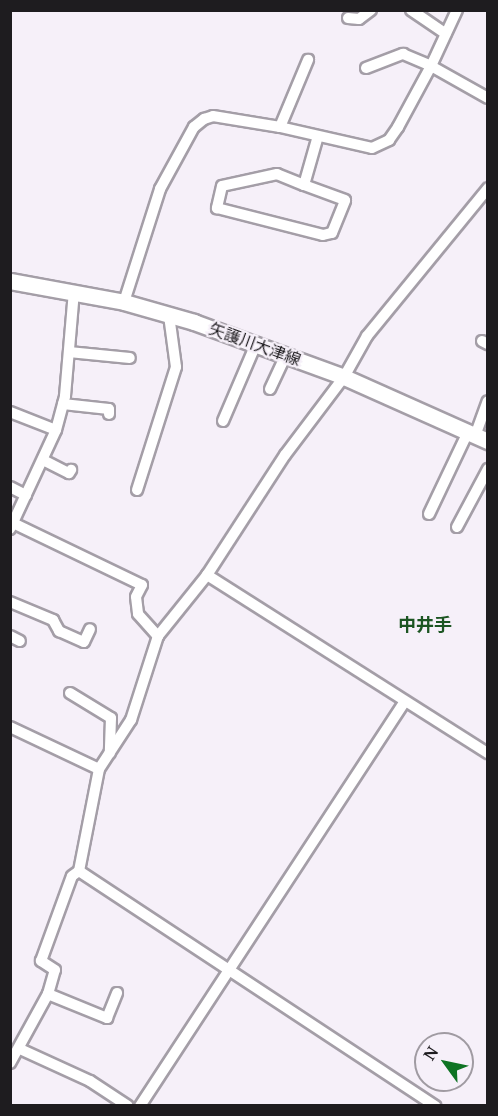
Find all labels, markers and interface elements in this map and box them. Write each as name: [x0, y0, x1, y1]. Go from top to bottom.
street label: 矢護川大津線: [207, 319, 303, 369]
district label: 中井手: [398, 613, 452, 635]
north arrow: [414, 1032, 474, 1092]
text: N: [418, 1042, 443, 1065]

